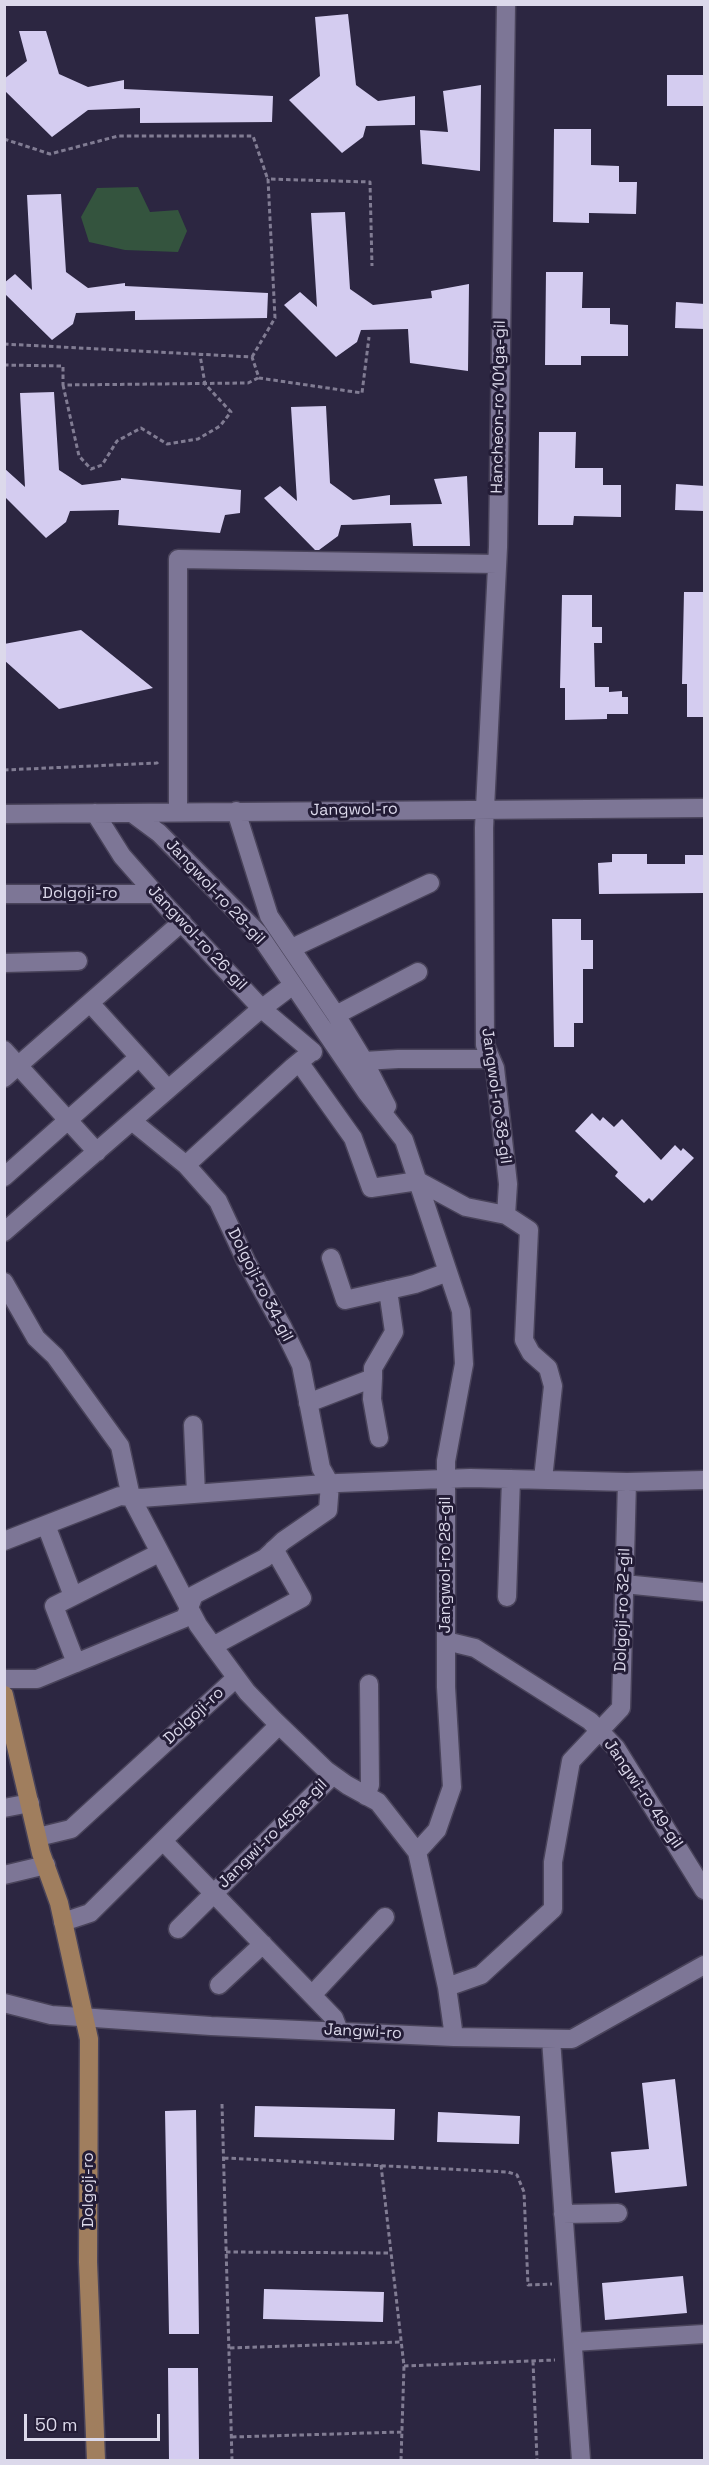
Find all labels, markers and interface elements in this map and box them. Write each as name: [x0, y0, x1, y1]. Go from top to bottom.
street label: Hancheon-ro 101ga-gil: [488, 320, 510, 494]
street label: Jangwol-ro: [310, 800, 398, 820]
street label: Jangwol-ro 28-gil: [161, 835, 269, 949]
street label: Jangwol-ro 26-gil: [143, 881, 251, 995]
street label: Dolgoji-ro: [42, 884, 118, 904]
street label: Jangwol-ro 38-gil: [477, 1027, 515, 1165]
street label: Dolgoji-ro 34-gil: [223, 1225, 297, 1345]
street label: Jangwol-ro 28-gil: [436, 1497, 456, 1633]
street label: Dolgoji-ro 32-gil: [611, 1548, 635, 1672]
street label: Dolgoji-ro: [160, 1683, 228, 1749]
street label: Jangwi-ro 49-gil: [599, 1736, 687, 1852]
street label: Jangwi-ro 45ga-gil: [214, 1775, 332, 1893]
street label: Jangwi-ro: [324, 2020, 402, 2044]
street label: Dolgoji-ro: [79, 2152, 99, 2228]
scale bar: [27, 2402, 164, 2440]
text: 50 m: [35, 2413, 77, 2436]

